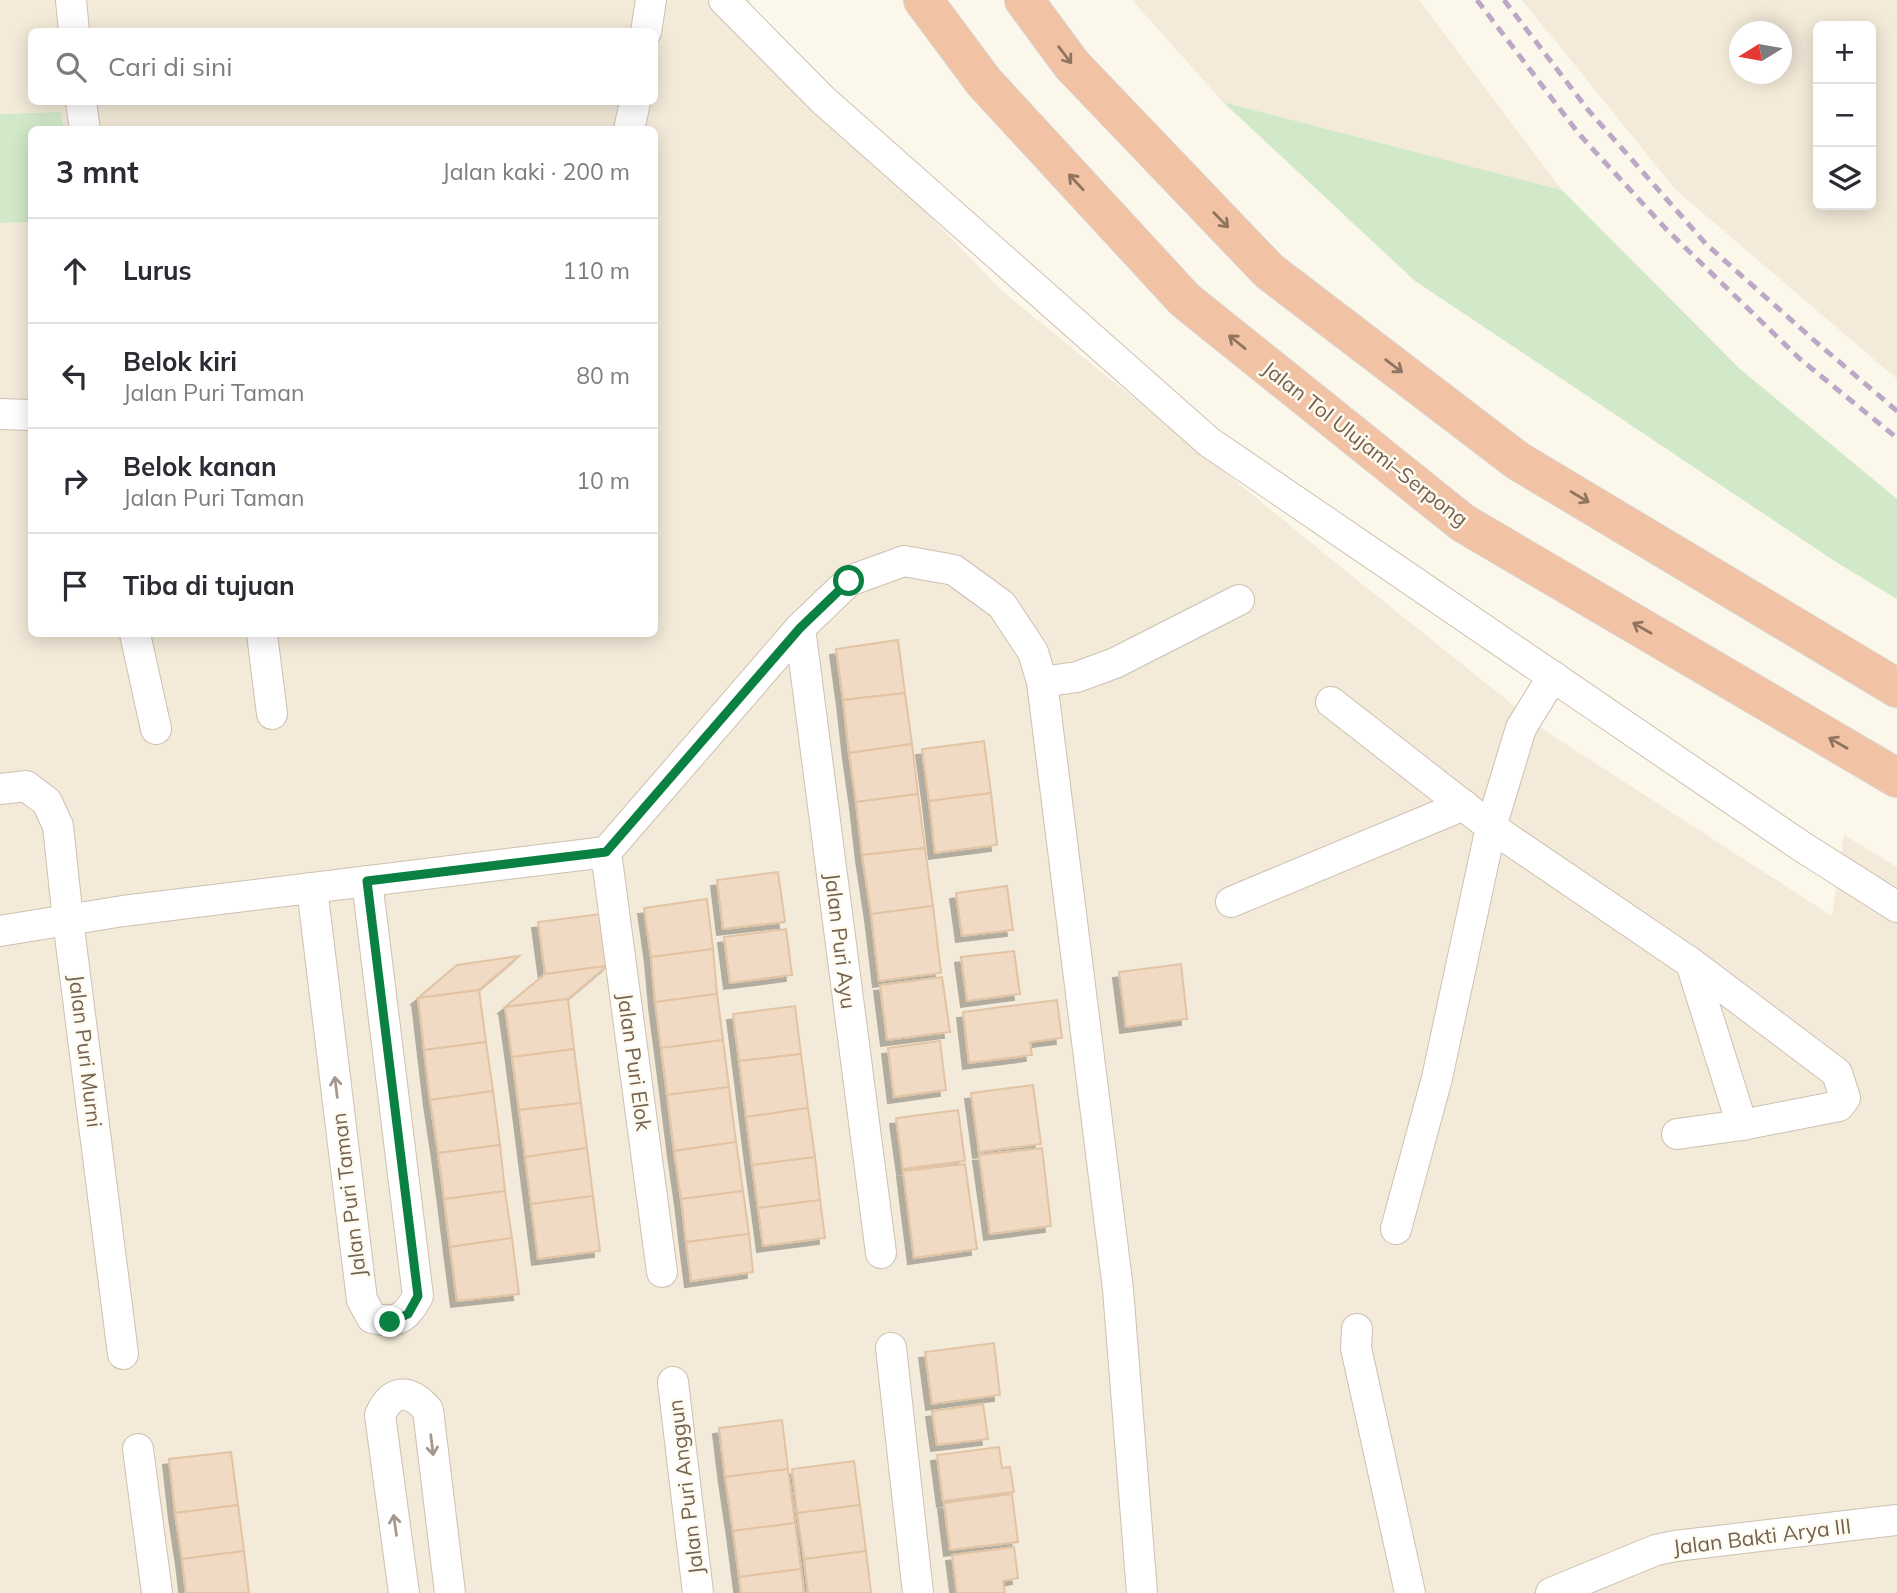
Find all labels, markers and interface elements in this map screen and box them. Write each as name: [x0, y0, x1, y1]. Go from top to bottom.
north arrow: [1729, 21, 1792, 84]
map controls: [1813, 21, 1876, 210]
button: +: [1813, 21, 1876, 84]
search box: [28, 28, 658, 105]
one-way arrow: [1057, 45, 1072, 64]
icon: search: [52, 48, 90, 86]
text: Cari di sini: [108, 50, 232, 83]
button: −: [1813, 84, 1876, 147]
button: layers: [1813, 147, 1876, 210]
text: 3 mnt: [56, 153, 139, 191]
text: Jalan kaki · 200 m: [442, 157, 630, 186]
one-way arrow: [1068, 174, 1085, 191]
one-way arrow: [1212, 211, 1229, 228]
icon: ahead: [56, 252, 94, 290]
text: Lurus: [123, 254, 192, 287]
text: 110 m: [562, 256, 630, 285]
one-way arrow: [1229, 334, 1247, 350]
text: Belok kiri: [123, 345, 237, 378]
street label: Jalan Tol Ulujami–Serpong: [1258, 355, 1474, 532]
icon: left: [56, 357, 94, 395]
one-way arrow: [1385, 359, 1403, 374]
text: 80 m: [576, 361, 630, 390]
text: Jalan Puri Taman: [123, 378, 304, 407]
text: Belok kanan: [123, 450, 277, 483]
icon: right: [56, 462, 94, 500]
text: 10 m: [576, 466, 630, 495]
text: Jalan Puri Taman: [123, 483, 304, 512]
one-way arrow: [1569, 491, 1589, 505]
route start: [833, 565, 864, 596]
icon: arrive: [56, 567, 94, 605]
text: Tiba di tujuan: [123, 569, 295, 602]
one-way arrow: [1632, 621, 1652, 635]
one-way arrow: [1829, 736, 1849, 750]
street label: Jalan Puri Ayu: [820, 871, 862, 1010]
street label: Jalan Puri Murni: [64, 973, 108, 1129]
street label: Jalan Puri Elok: [612, 991, 658, 1133]
one-way arrow: [329, 1076, 342, 1099]
street label: Jalan Puri Taman: [325, 1111, 371, 1279]
route end: [374, 1306, 405, 1337]
street label: Jalan Puri Anggun: [661, 1398, 709, 1576]
one-way arrow: [426, 1433, 439, 1456]
street label: Jalan Bakti Arya III: [1671, 1512, 1852, 1560]
one-way arrow: [388, 1514, 401, 1537]

